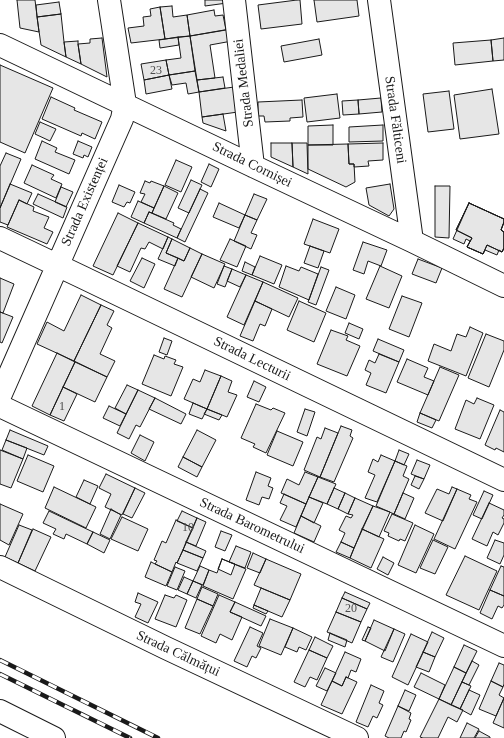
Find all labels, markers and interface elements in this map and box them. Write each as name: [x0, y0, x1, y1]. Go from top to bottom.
street label: Strada Medaliei: [230, 38, 258, 128]
house number: 23: [150, 64, 162, 78]
street label: Strada Fălticeni: [381, 75, 409, 165]
street label: Strada Cornișei: [209, 138, 295, 192]
street label: Strada Existenței: [58, 155, 112, 249]
street label: Strada Lecturii: [211, 333, 293, 385]
house number: 1: [59, 400, 65, 414]
street label: Strada Barometrului: [197, 494, 307, 558]
house number: 10: [182, 521, 194, 535]
house number: 20: [345, 602, 357, 616]
street label: Strada Călmățui: [133, 627, 223, 681]

